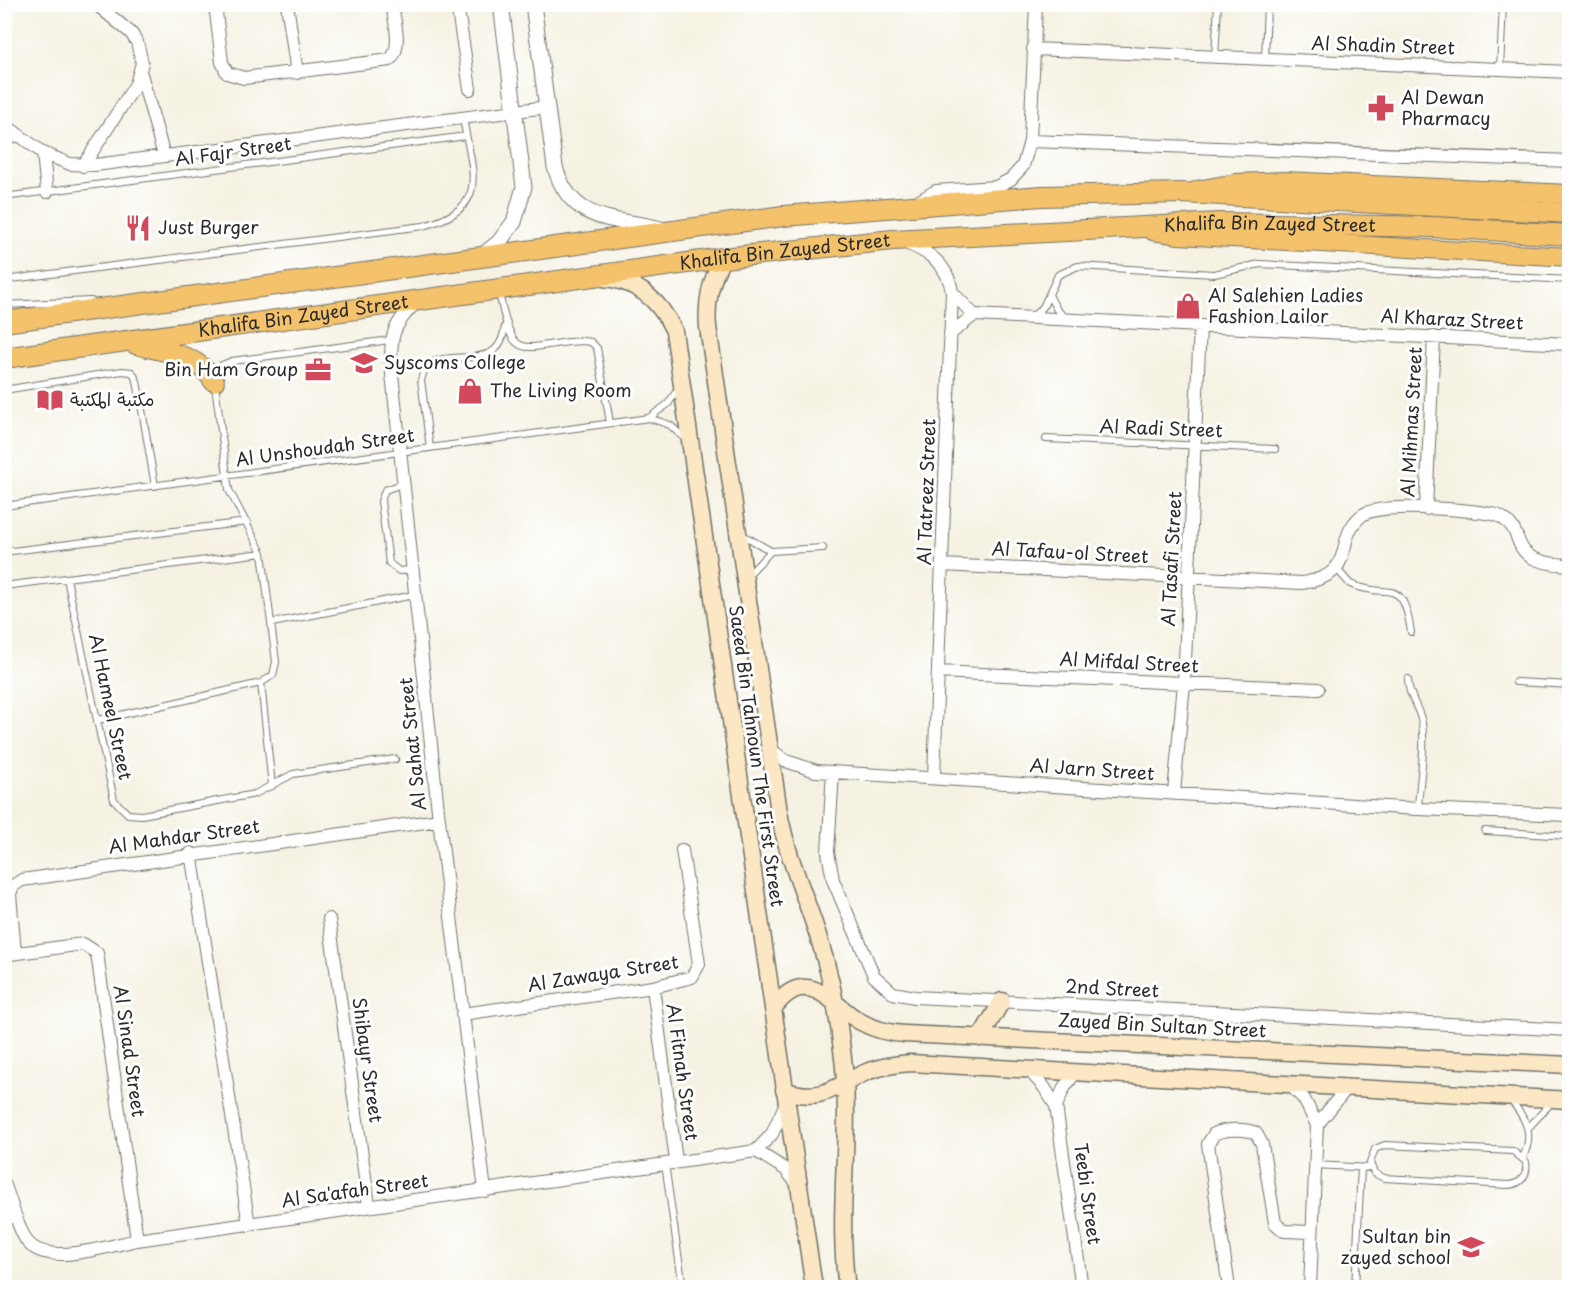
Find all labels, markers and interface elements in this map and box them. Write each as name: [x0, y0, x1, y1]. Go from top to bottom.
street label: Al Shadin Street: [1311, 29, 1455, 60]
place label: Al Dewan Pharmacy: [1401, 83, 1491, 131]
pharmacy icon: Al Dewan Pharmacy: [1366, 93, 1396, 123]
street label: Al Fajr Street: [173, 129, 293, 172]
street label: Khalifa Bin Zayed Street: [1163, 208, 1376, 238]
restaurant icon: Just Burger: [123, 213, 153, 243]
place label: Just Burger: [158, 213, 259, 240]
street label: Khalifa Bin Zayed Street: [677, 225, 891, 276]
place label: Al Salehien Ladies Fashion Lailor: [1208, 281, 1363, 329]
street label: Khalifa Bin Zayed Street: [196, 287, 410, 343]
shop icon: Al Salehien Ladies Fashion Lailor: [1173, 291, 1203, 321]
street label: Al Kharaz Street: [1380, 301, 1524, 336]
street label: Al Mihmas Street: [1393, 346, 1428, 498]
school or university icon: Syscoms College: [349, 348, 379, 378]
place label: Syscoms College: [384, 348, 526, 375]
place label: Bin Ham Group: [164, 355, 298, 382]
office icon: Bin Ham Group: [303, 355, 333, 385]
shop icon: The Living Room: [455, 376, 485, 406]
place label: The Living Room: [490, 376, 632, 403]
library icon: مكتبة المكتبة: [35, 385, 65, 415]
place label: مكتبة المكتبة: [70, 385, 154, 412]
street label: Al Radi Street: [1099, 412, 1223, 443]
street label: Al Tatreez Street: [909, 418, 942, 566]
street label: Al Unshoudah Street: [234, 421, 416, 472]
street label: Al Tasafi Street: [1153, 491, 1188, 627]
street label: Al Tafau-ol Street: [991, 534, 1149, 569]
street label: Saeed Bin Tahnoun The First Street: [723, 603, 792, 908]
street label: Al Hameel Street: [83, 631, 140, 782]
street label: Al Mifdal Street: [1059, 644, 1199, 679]
street label: Al Sahat Street: [391, 676, 432, 812]
street label: Al Jarn Street: [1029, 751, 1155, 786]
street label: Al Mahdar Street: [107, 812, 261, 859]
street label: Al Zawaya Street: [525, 947, 680, 998]
street label: 2nd Street: [1065, 972, 1160, 1003]
street label: Al Sinad Street: [108, 983, 153, 1119]
street label: Shibayr Street: [346, 995, 391, 1124]
street label: Al Fitnah Street: [661, 1002, 706, 1142]
street label: Zayed Bin Sultan Street: [1057, 1006, 1267, 1043]
street label: Teebi Street: [1068, 1141, 1109, 1246]
street label: Al Sa'afah Street: [280, 1166, 430, 1213]
place label: Sultan bin zayed school: [1341, 1222, 1451, 1270]
school or university icon: Sultan bin zayed school: [1456, 1232, 1486, 1262]

